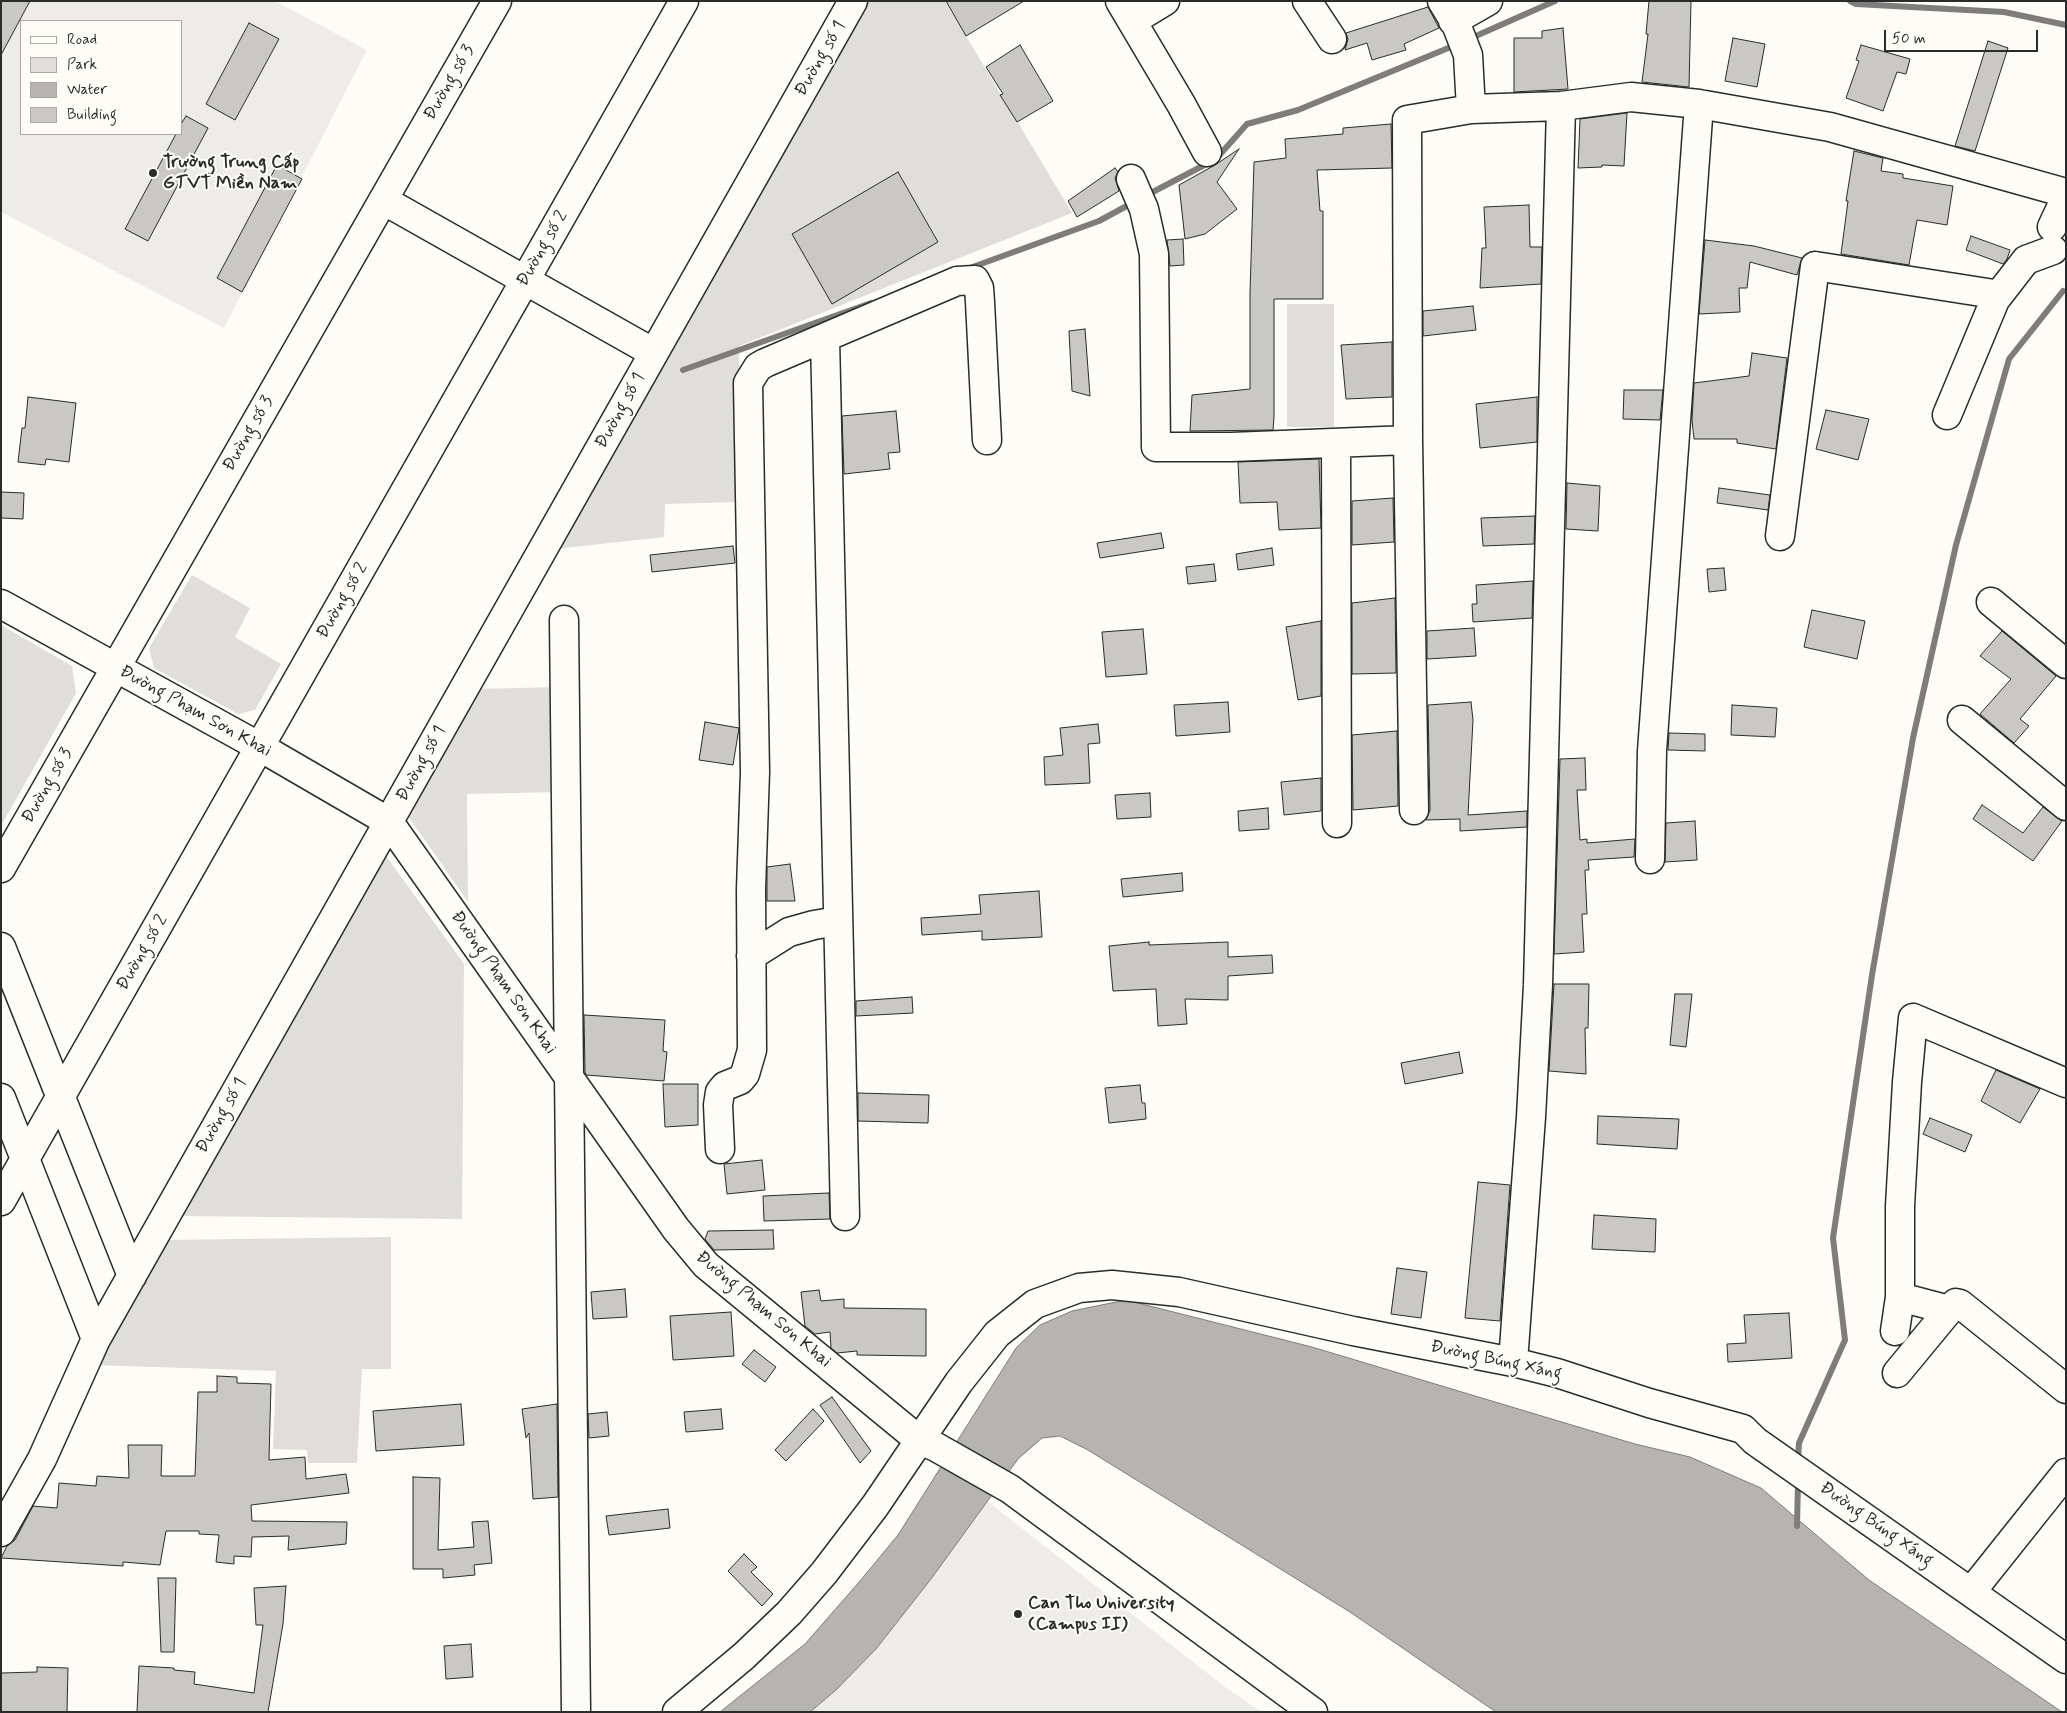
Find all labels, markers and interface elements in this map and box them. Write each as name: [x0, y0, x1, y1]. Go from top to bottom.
street label: Đường số 1: [791, 18, 851, 100]
legend: [20, 20, 182, 135]
scale bar: [1887, 20, 2041, 52]
text: 50 m: [1892, 29, 1926, 49]
text: Road: [67, 30, 97, 50]
street label: Đường số 3: [420, 42, 480, 124]
text: Park: [67, 55, 97, 75]
text: Water: [67, 80, 107, 100]
text: Building: [67, 105, 117, 125]
place label: Trường Trung Cấp GTVT Miền Nam: [163, 152, 300, 194]
marker: Trường Trung Cấp GTVT Miền Nam: [147, 167, 159, 179]
street label: Đường số 2: [513, 207, 573, 291]
street label: Đường số 1: [591, 369, 651, 453]
street label: Đường số 3: [219, 393, 279, 475]
street label: Đường số 2: [313, 559, 373, 643]
street label: Đường Phạm Sơn Khai: [115, 661, 275, 763]
street label: Đường số 1: [392, 722, 452, 806]
street label: Đường số 3: [18, 745, 78, 827]
street label: Đường Phạm Sơn Khai: [445, 907, 561, 1059]
street label: Đường số 2: [113, 911, 173, 995]
street label: Đường số 1: [192, 1075, 252, 1157]
street label: Đường Phạm Sơn Khai: [691, 1247, 835, 1373]
street label: Đường Búng Xáng: [1428, 1337, 1564, 1385]
street label: Đường Búng Xáng: [1815, 1478, 1937, 1572]
place label: Can Tho University (Campus II): [1028, 1593, 1174, 1636]
marker: Can Tho University (Campus II): [1012, 1608, 1024, 1620]

